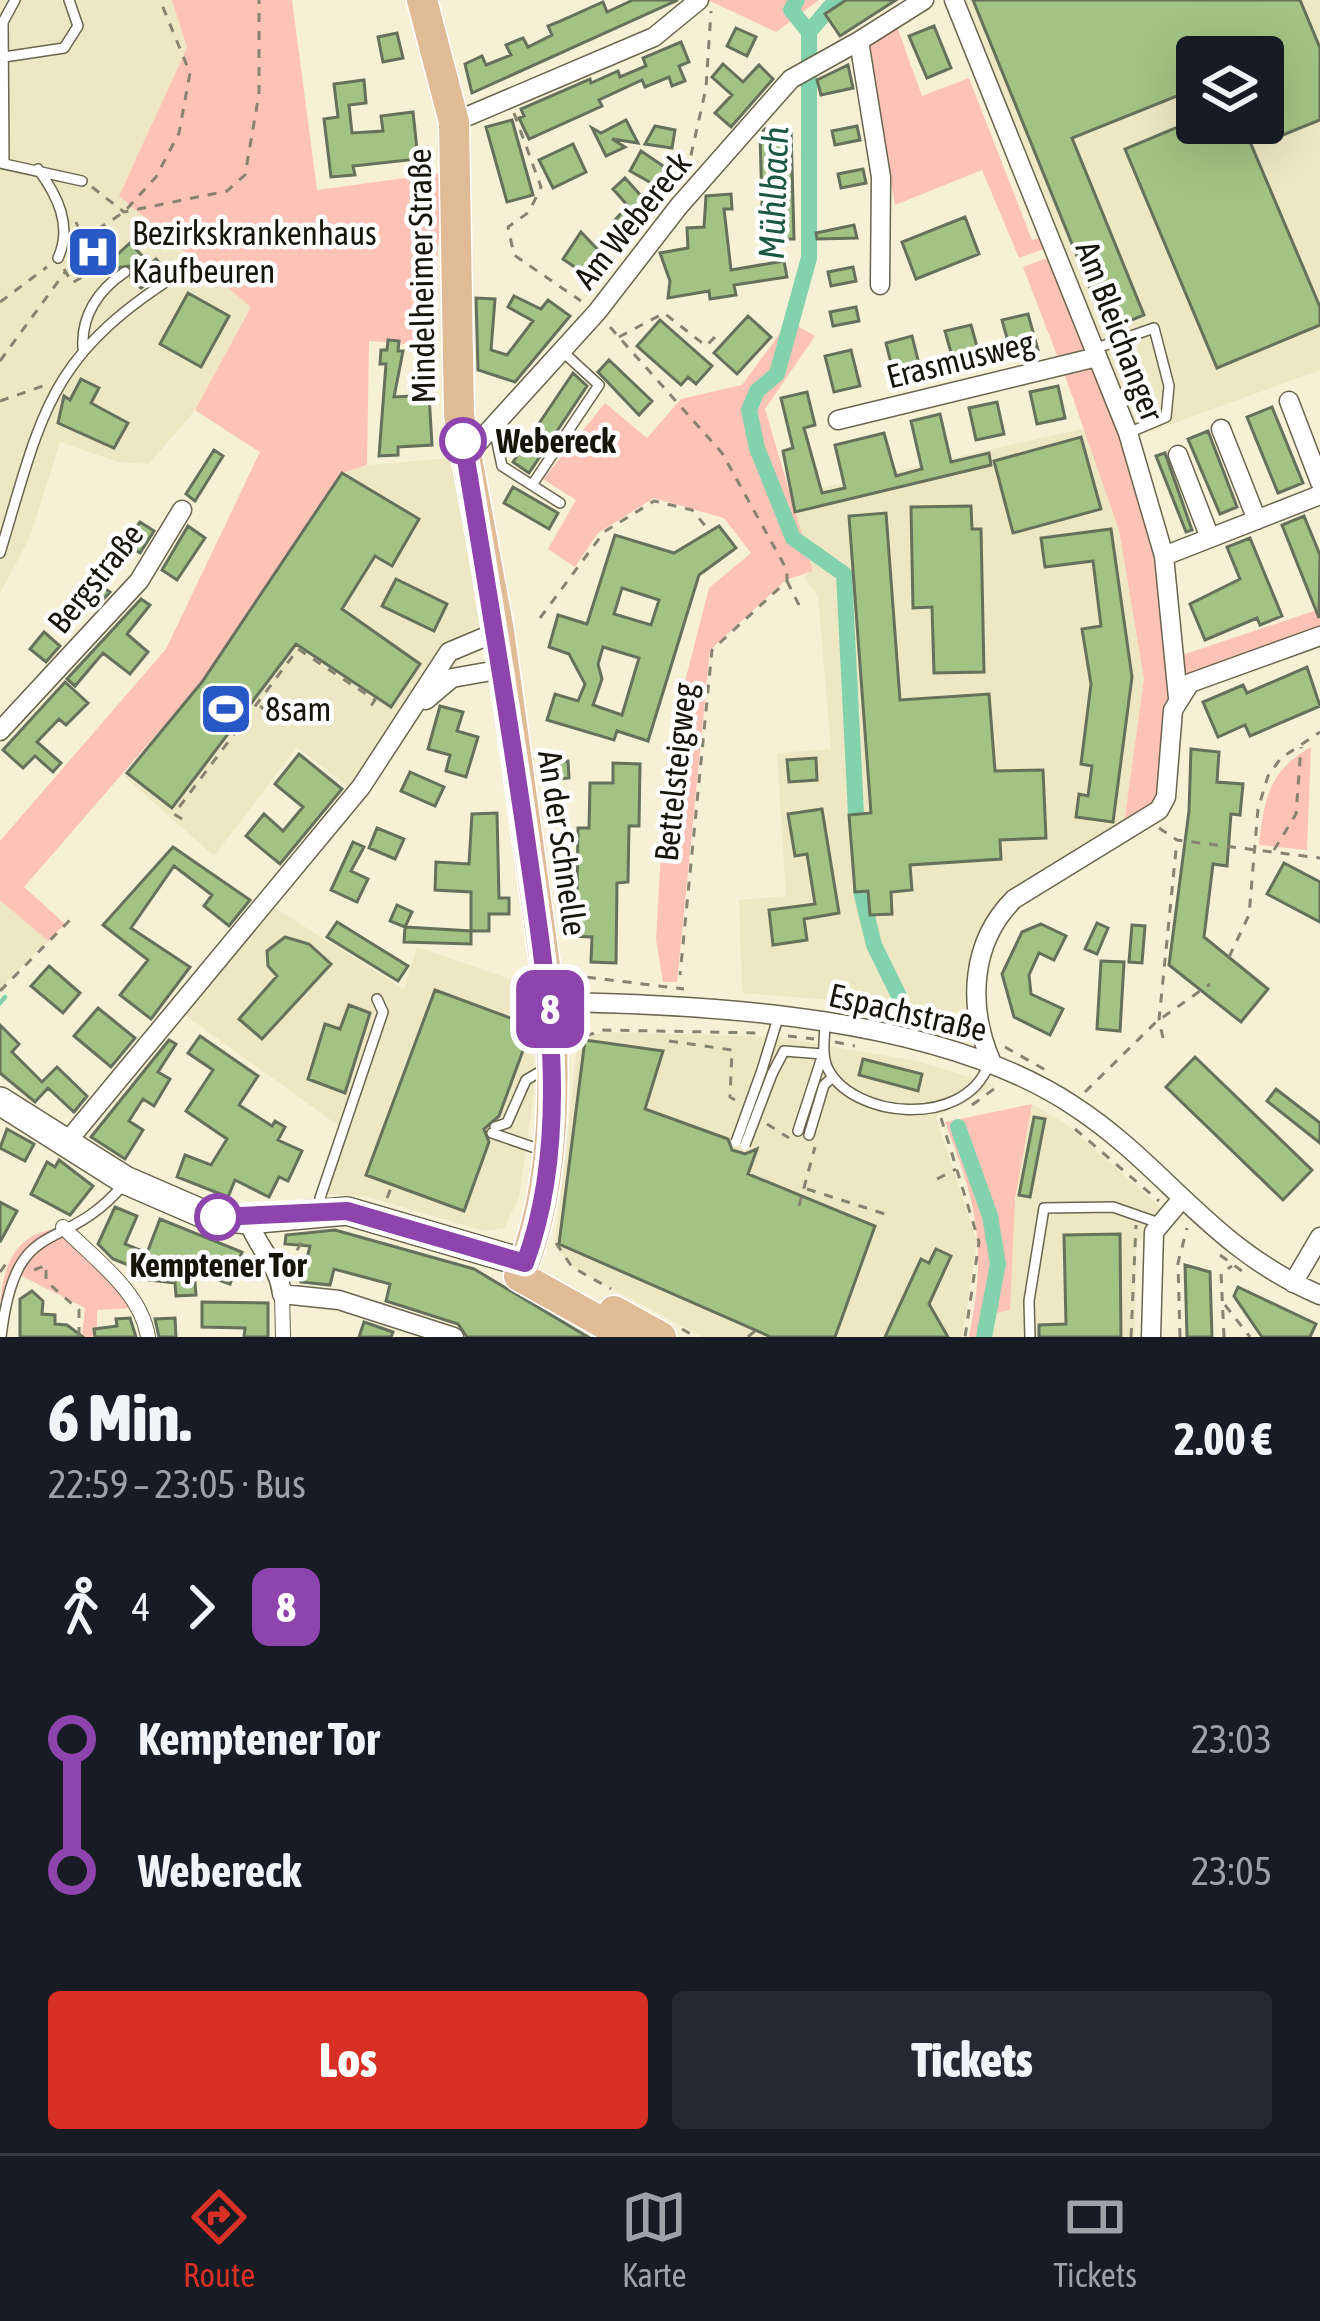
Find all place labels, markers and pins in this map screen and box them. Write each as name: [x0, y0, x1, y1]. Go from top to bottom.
place label: Bezirkskrankenhaus Kaufbeuren: [132, 214, 377, 290]
hospital icon: Bezirkskrankenhaus Kaufbeuren: [65, 224, 121, 280]
marker: Webereck: [441, 419, 485, 463]
place label: Webereck: [495, 422, 616, 460]
sports icon: 8sam: [198, 681, 254, 737]
place label: 8sam: [265, 690, 331, 728]
marker: Kemptener Tor: [196, 1195, 240, 1239]
place label: Kemptener Tor: [129, 1246, 308, 1284]

